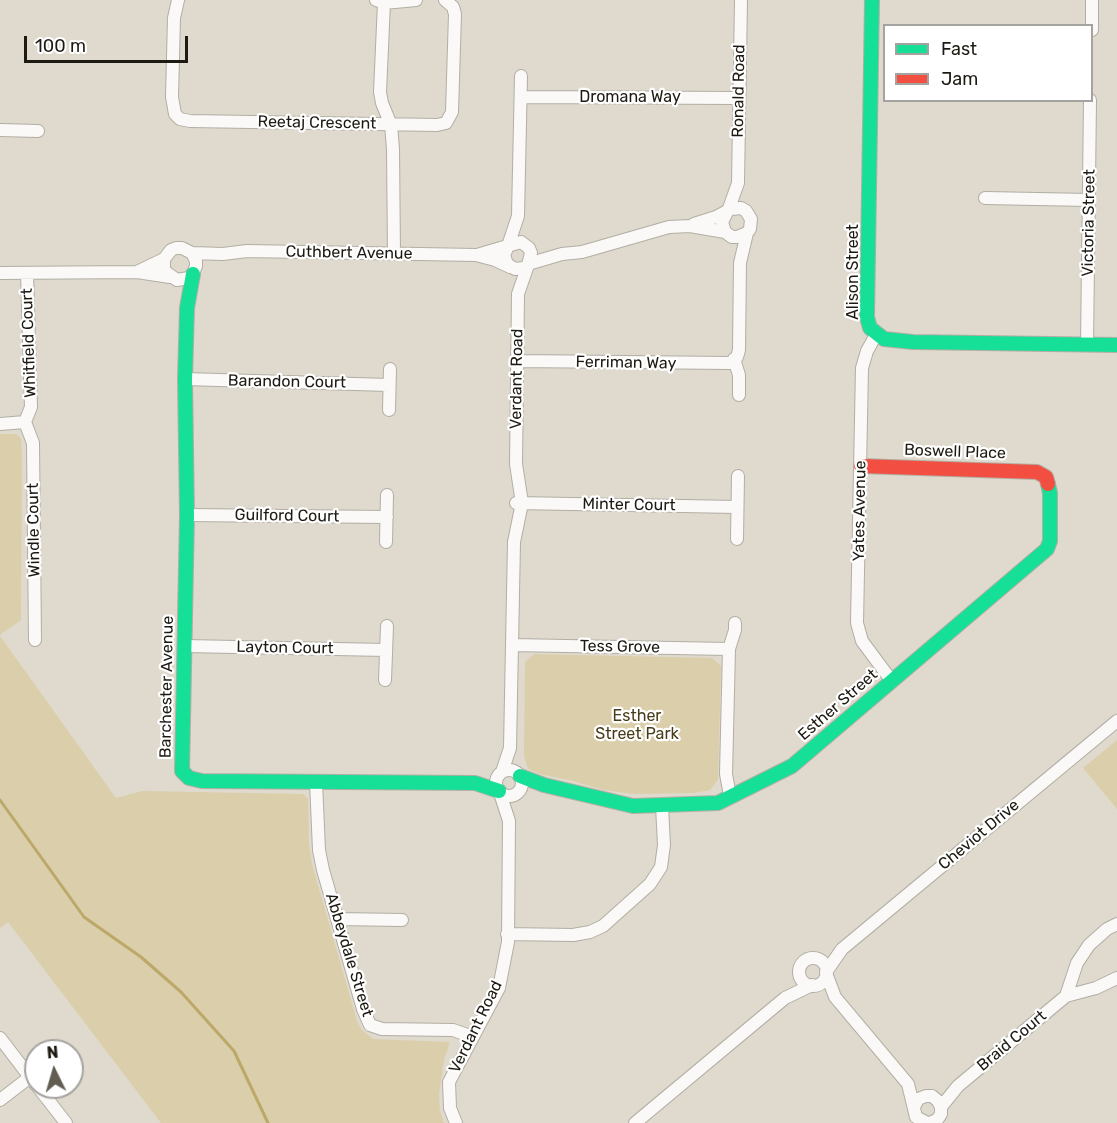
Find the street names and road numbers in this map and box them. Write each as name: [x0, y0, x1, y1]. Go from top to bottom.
street label: Ronald Road: [729, 44, 749, 138]
street label: Dromana Way: [579, 87, 681, 107]
street label: Reetaj Crescent: [257, 112, 377, 134]
street label: Victoria Street: [1078, 169, 1100, 277]
street label: Alison Street: [843, 224, 863, 320]
street label: Cuthbert Avenue: [285, 242, 413, 264]
street label: Whitfield Court: [17, 288, 41, 398]
street label: Verdant Road: [507, 329, 527, 429]
street label: Ferriman Way: [575, 353, 677, 373]
street label: Barandon Court: [228, 371, 346, 393]
street label: Boswell Place: [904, 441, 1006, 463]
street label: Yates Avenue: [850, 460, 870, 562]
street label: Windle Court: [24, 483, 44, 577]
street label: Minter Court: [582, 495, 676, 515]
street label: Guilford Court: [235, 505, 339, 527]
street label: Barchester Avenue: [156, 616, 178, 758]
street label: Tess Grove: [580, 637, 660, 657]
street label: Layton Court: [236, 638, 334, 658]
street label: Esther Street: [794, 665, 882, 745]
street label: Cheviot Drive: [935, 796, 1023, 874]
street label: Abbeydale Street: [321, 891, 377, 1019]
street label: Verdant Road: [445, 978, 507, 1076]
street label: Braid Court: [973, 1006, 1051, 1076]

